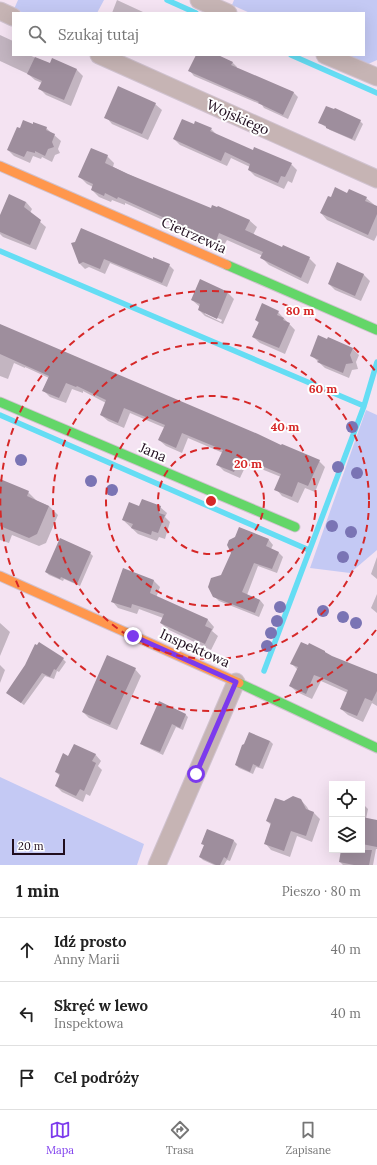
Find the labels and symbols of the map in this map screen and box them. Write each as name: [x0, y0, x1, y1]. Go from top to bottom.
street label: Wojskiego: [204, 95, 272, 139]
street label: Cietrzewia: [159, 213, 229, 257]
text: 80 m: [286, 303, 314, 318]
text: 60 m: [309, 381, 337, 396]
text: 40 m: [271, 419, 299, 434]
street label: Jana: [136, 438, 169, 466]
text: 20 m: [234, 456, 262, 471]
centre of rings: [204, 494, 218, 508]
street label: Inspektowa: [157, 625, 233, 671]
route end: [124, 627, 142, 645]
route start: [187, 765, 205, 783]
scale bar: [12, 837, 65, 856]

